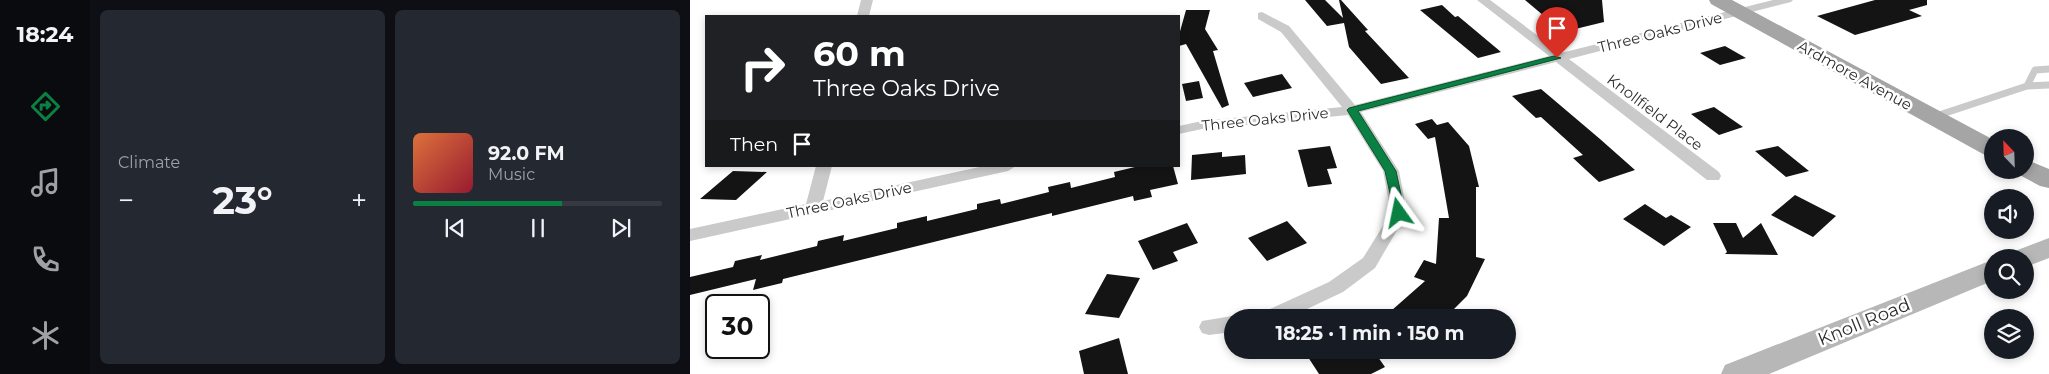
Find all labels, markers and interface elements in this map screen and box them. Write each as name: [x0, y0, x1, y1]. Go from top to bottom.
pin: [1536, 7, 1578, 58]
street label: Three Oaks Drive: [1596, 7, 1724, 57]
icon: arrive: [1543, 14, 1571, 42]
text: 18:24: [17, 21, 73, 48]
text: 60 m: [813, 32, 906, 75]
icon: right: [730, 35, 795, 100]
street label: Ardmore Avenue: [1795, 36, 1915, 114]
street label: Knollfield Place: [1603, 70, 1707, 154]
text: Three Oaks Drive: [813, 75, 1000, 102]
icon: directions: [28, 89, 63, 124]
street label: Three Oaks Drive: [1201, 103, 1329, 135]
north arrow: [1984, 129, 2034, 179]
map controls: [1984, 129, 2034, 359]
icon: arrive: [788, 130, 816, 158]
text: Then: [730, 133, 778, 156]
text: 92.0 FM: [488, 142, 565, 165]
text: Climate: [118, 153, 180, 172]
icon: music: [28, 165, 63, 200]
text: Music: [488, 165, 535, 184]
text: 23°: [212, 177, 273, 224]
street label: Three Oaks Drive: [785, 177, 913, 223]
text: −: [118, 183, 134, 217]
text: +: [351, 183, 367, 217]
position arrow: [1372, 186, 1424, 238]
button: sound: [1984, 189, 2034, 239]
icon: previous: [441, 214, 469, 242]
icon: pause: [524, 214, 552, 242]
icon: next: [607, 214, 635, 242]
icon: phone: [28, 242, 63, 277]
button: search: [1984, 249, 2034, 299]
speed limit sign: 30: [705, 294, 770, 359]
street label: Knoll Road: [1815, 294, 1913, 350]
button: layers: [1984, 309, 2034, 359]
icon: climate: [28, 318, 63, 353]
text: 18:25 · 1 min · 150 m: [1275, 322, 1465, 345]

